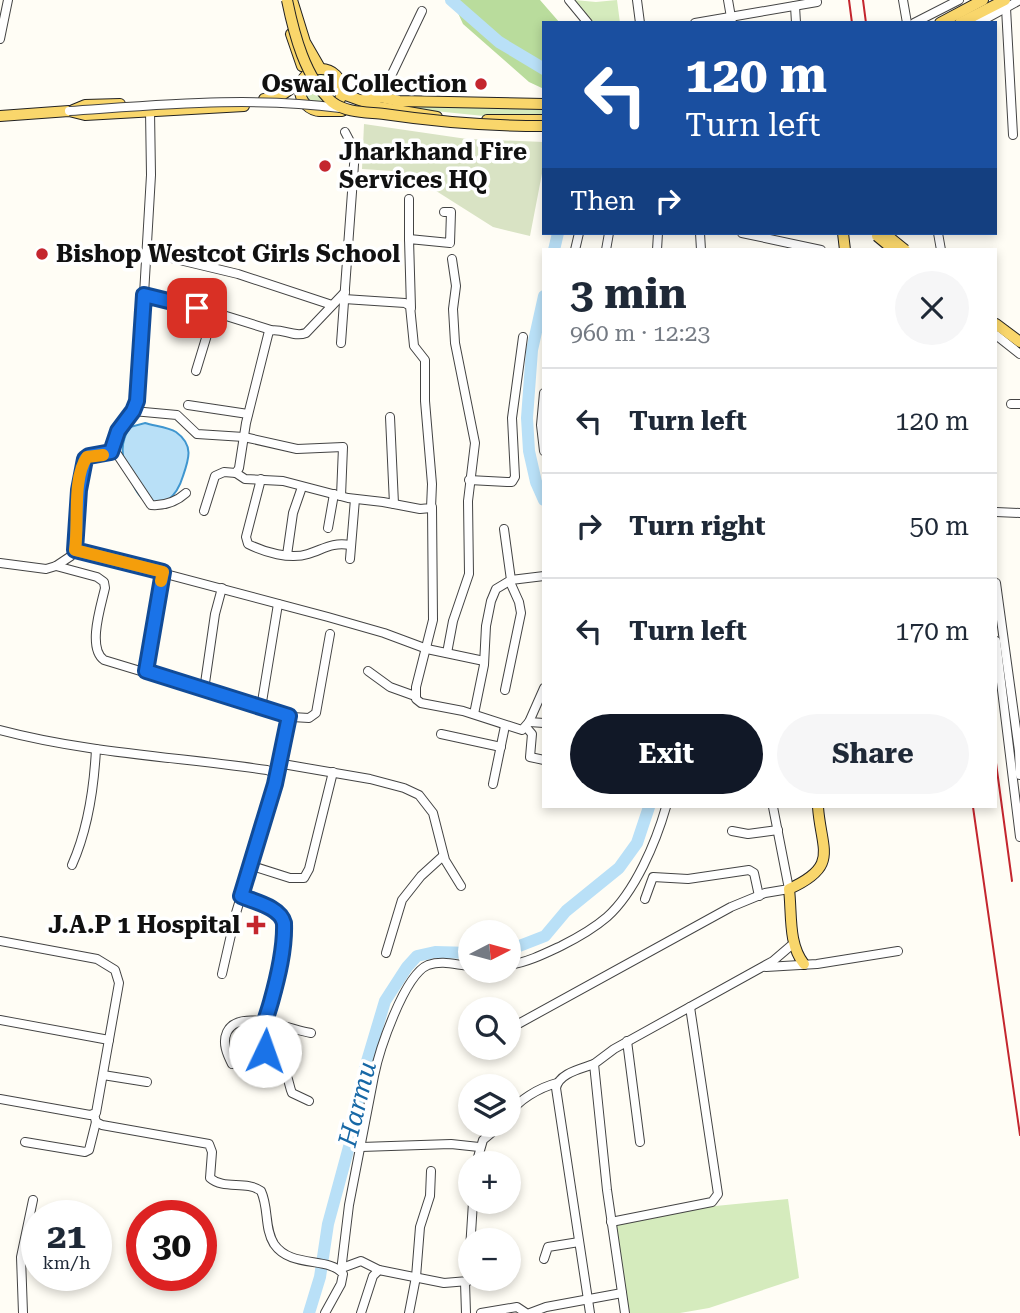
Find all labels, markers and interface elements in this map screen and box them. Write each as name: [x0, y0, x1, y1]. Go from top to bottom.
text: 120 m: [685, 47, 827, 104]
icon: left: [570, 49, 661, 140]
place label: Oswal Collection: [262, 70, 467, 98]
marker: Oswal Collection: [473, 76, 489, 92]
text: Turn left: [685, 106, 820, 144]
place label: Jharkhand Fire Services HQ: [339, 138, 527, 194]
marker: Jharkhand Fire Services HQ: [317, 158, 333, 174]
icon: right: [649, 182, 687, 220]
text: Then: [570, 186, 635, 216]
place label: Bishop Westcot Girls School: [56, 240, 400, 268]
marker: Bishop Westcot Girls School: [34, 246, 50, 262]
text: 3 min: [570, 269, 687, 318]
button: close: [895, 271, 969, 345]
pin: [167, 278, 227, 338]
icon: arrive: [178, 289, 216, 327]
text: 960 m · 12:23: [570, 320, 710, 347]
icon: left: [570, 402, 608, 440]
text: Turn left: [629, 406, 747, 436]
text: 120 m: [895, 406, 969, 436]
icon: right: [570, 507, 608, 545]
text: Turn right: [629, 511, 765, 541]
text: 50 m: [910, 511, 969, 541]
icon: left: [570, 612, 608, 650]
text: Turn left: [629, 616, 747, 646]
text: 170 m: [895, 616, 969, 646]
button: Exit: [570, 714, 763, 794]
button: Share: [777, 714, 969, 794]
place label: J.A.P 1 Hospital: [48, 911, 240, 939]
marker: J.A.P 1 Hospital: [246, 915, 266, 935]
north arrow: [458, 920, 522, 984]
map controls: [458, 920, 521, 1291]
button: search: [458, 997, 521, 1060]
position arrow: [228, 1014, 302, 1088]
water label: Harmu: [332, 1058, 382, 1151]
button: layers: [458, 1074, 521, 1137]
button: +: [458, 1151, 521, 1214]
speed limit sign: 30: [126, 1200, 217, 1291]
text: 21: [47, 1216, 86, 1257]
button: −: [458, 1228, 521, 1291]
text: km/h: [42, 1252, 91, 1273]

